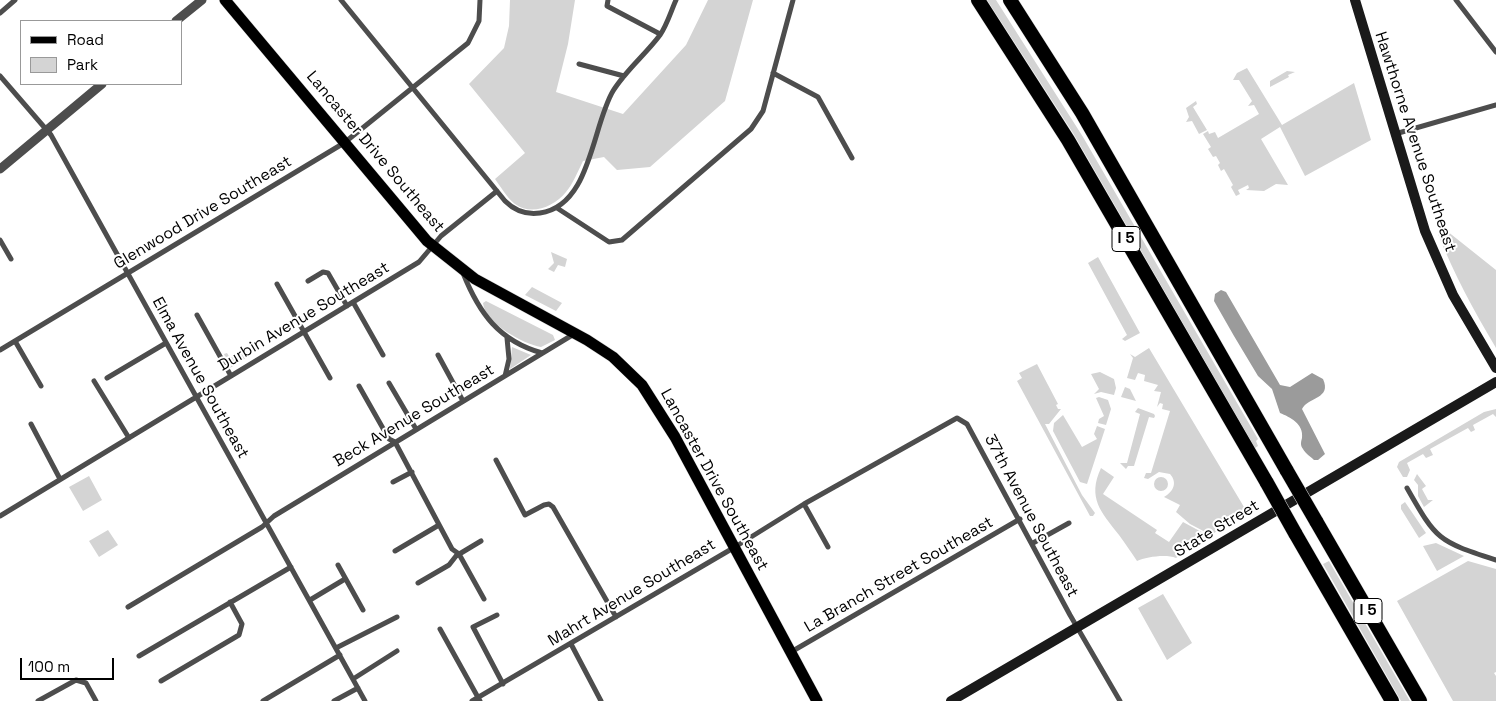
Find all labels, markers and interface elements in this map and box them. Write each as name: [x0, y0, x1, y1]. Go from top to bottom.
legend: [20, 20, 182, 85]
text: Road: [67, 30, 104, 49]
street label: Hawthorne Avenue Southeast: [1370, 30, 1460, 254]
text: Park: [67, 55, 98, 74]
street label: Lancaster Drive Southeast: [302, 67, 448, 237]
street label: Glenwood Drive Southeast: [111, 152, 295, 274]
road number: I 5: [1112, 226, 1140, 252]
street label: Durbin Avenue Southeast: [215, 258, 393, 376]
street label: Elma Avenue Southeast: [148, 294, 252, 462]
street label: Beck Avenue Southeast: [330, 360, 498, 472]
street label: Lancaster Drive Southeast: [656, 386, 772, 574]
street label: 37th Avenue Southeast: [980, 431, 1082, 601]
street label: State Street: [1171, 496, 1263, 562]
street label: La Branch Street Southeast: [801, 513, 997, 637]
street label: Mahrt Avenue Southeast: [545, 535, 719, 651]
road number: I 5: [1354, 598, 1382, 624]
scale bar: [22, 648, 116, 680]
text: 100 m: [28, 657, 70, 676]

